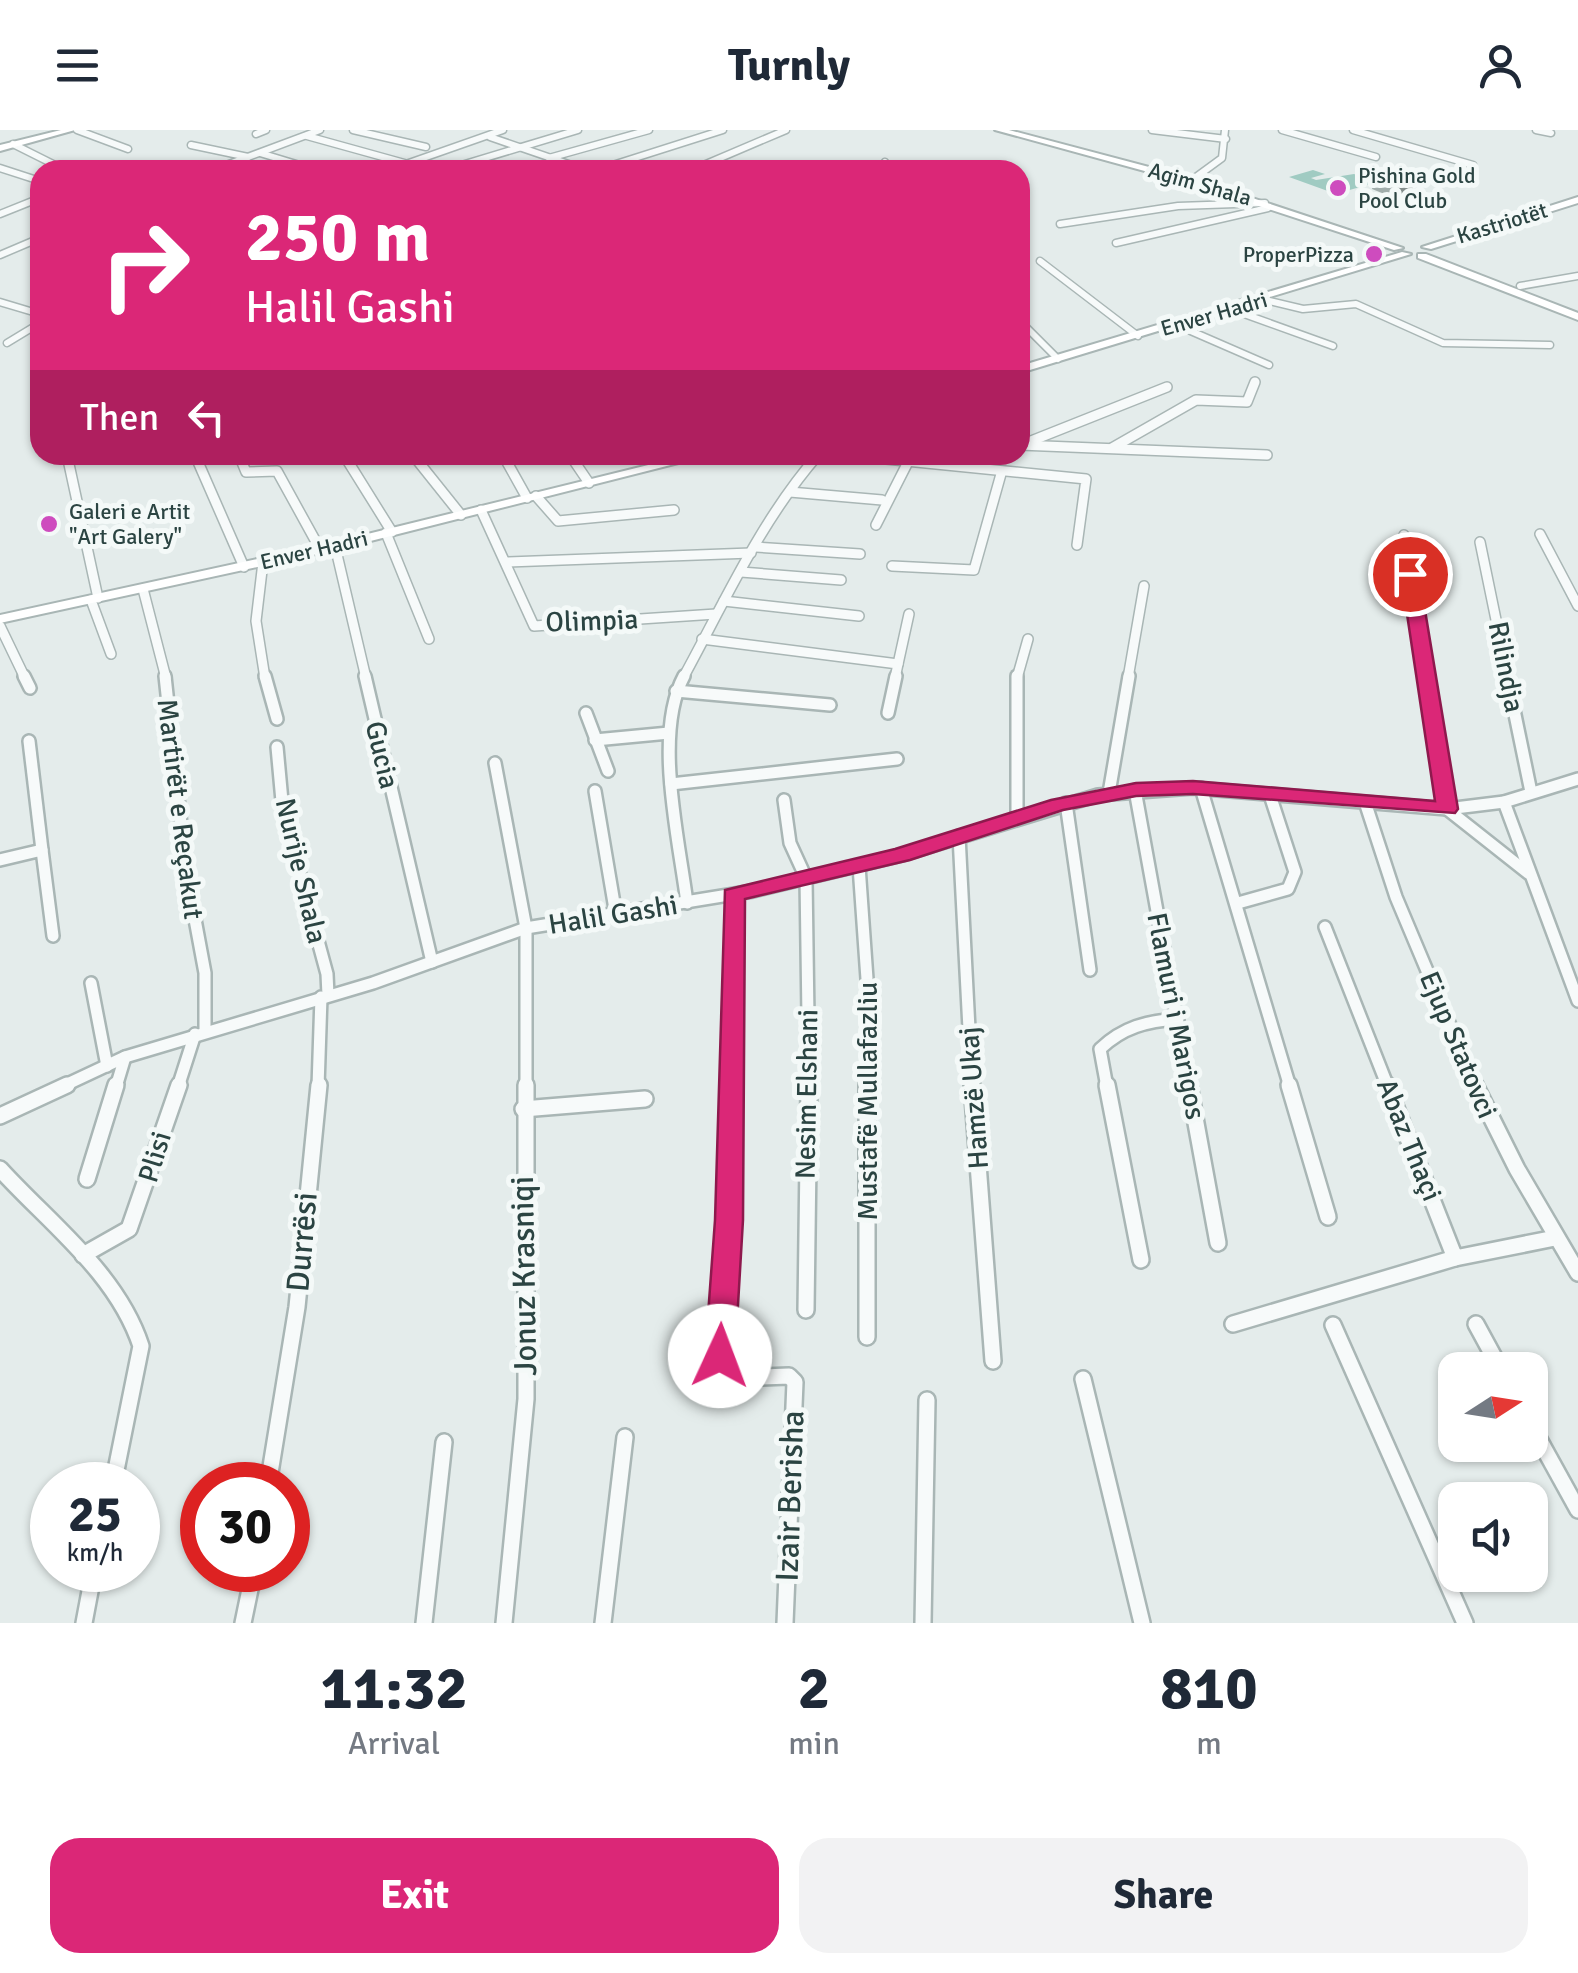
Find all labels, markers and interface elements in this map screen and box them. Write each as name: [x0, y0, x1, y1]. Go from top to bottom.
icon: menu: [50, 38, 105, 93]
text: Turnly: [728, 38, 850, 93]
icon: person: [1473, 38, 1528, 93]
street label: Agim Shala: [1145, 156, 1255, 212]
place label: Pishina Gold Pool Club: [1358, 162, 1476, 214]
marker: Pishina Gold Pool Club: [1327, 177, 1349, 199]
text: 250 m: [245, 194, 430, 280]
street label: Kastriotët: [1453, 196, 1551, 250]
icon: right: [80, 200, 210, 330]
place label: ProperPizza: [1243, 241, 1354, 268]
marker: ProperPizza: [1363, 243, 1385, 265]
text: Halil Gashi: [245, 280, 455, 335]
street label: Enver Hadri: [1157, 286, 1271, 342]
icon: left: [179, 390, 234, 445]
text: Then: [80, 394, 159, 441]
place label: Galeri e Artit "Art Galery": [69, 498, 190, 550]
marker: Galeri e Artit "Art Galery": [38, 513, 60, 535]
street label: Enver Hadri: [257, 524, 371, 576]
pin: [1368, 532, 1453, 617]
icon: arrive: [1383, 547, 1438, 602]
street label: Olimpia: [545, 602, 639, 640]
street label: Rilindja: [1481, 619, 1531, 715]
street label: Martirët e Reçakut: [150, 697, 210, 921]
street label: Gucia: [358, 718, 406, 792]
street label: Nurije Shala: [268, 795, 334, 947]
street label: Halil Gashi: [546, 888, 680, 942]
street label: Flamuri i Marigos: [1139, 910, 1213, 1122]
street label: Ejup Statovci: [1412, 966, 1504, 1124]
street label: Mustafë Mullafazliu: [851, 982, 885, 1220]
street label: Nesim Elshani: [789, 1009, 825, 1179]
street label: Hamzë Ukaj: [952, 1026, 996, 1170]
street label: Abaz Thaçi: [1369, 1074, 1449, 1206]
street label: Plisi: [131, 1127, 179, 1187]
street label: Jonuz Krasniqi: [503, 1176, 545, 1376]
street label: Durrësi: [278, 1191, 326, 1293]
position arrow: [668, 1304, 772, 1408]
north arrow: [1438, 1352, 1548, 1462]
map controls: [1438, 1352, 1548, 1592]
street label: Izair Berisha: [768, 1410, 812, 1582]
speed limit sign: 30: [180, 1462, 310, 1592]
button: sound: [1438, 1482, 1548, 1592]
text: 25: [68, 1484, 122, 1546]
text: km/h: [67, 1537, 123, 1568]
text: 11:32: [320, 1652, 468, 1726]
text: 2: [798, 1652, 830, 1726]
text: 810: [1160, 1652, 1258, 1726]
text: Arrival: [348, 1724, 440, 1763]
text: min: [788, 1724, 840, 1763]
text: m: [1196, 1724, 1222, 1763]
button: Exit: [50, 1838, 779, 1953]
button: Share: [799, 1838, 1528, 1953]

